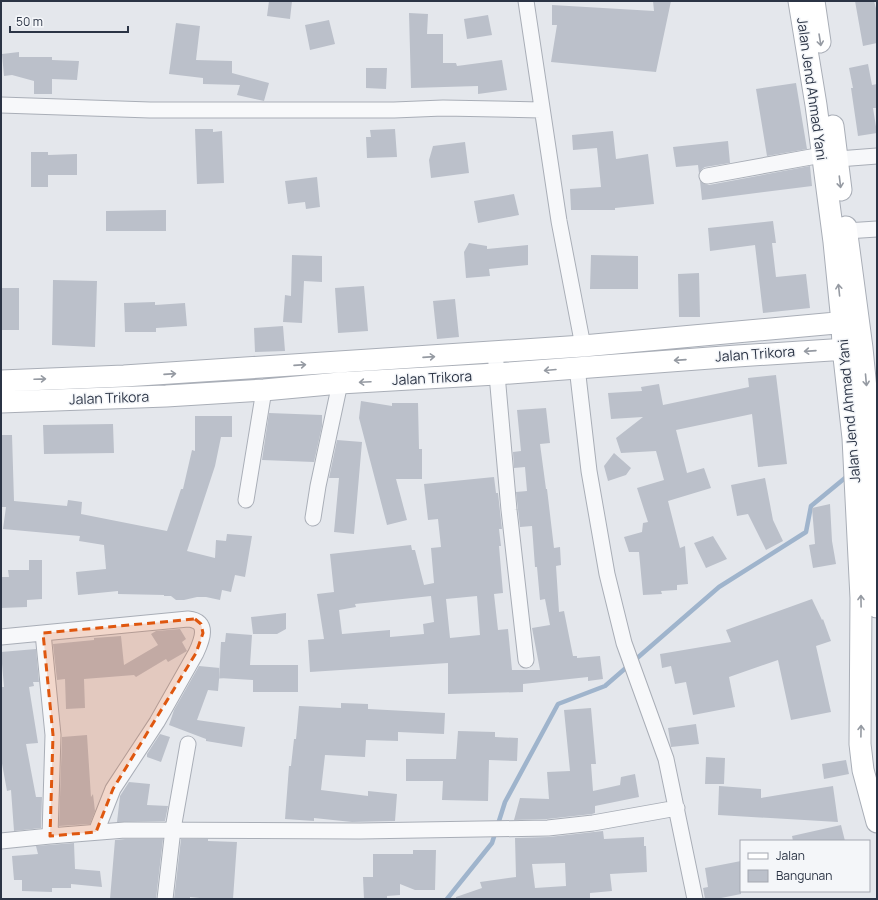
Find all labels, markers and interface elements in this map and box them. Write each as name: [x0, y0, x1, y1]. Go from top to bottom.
scale bar: [10, 8, 128, 34]
text: 50 m: [16, 13, 43, 30]
street label: Jalan Jend Ahmad Yani: [793, 16, 832, 162]
one-way arrow: [816, 33, 824, 46]
one-way arrow: [836, 175, 844, 188]
one-way arrow: [835, 284, 842, 297]
street label: Jalan Jend Ahmad Yani: [833, 338, 864, 484]
street label: Jalan Trikora: [714, 341, 796, 366]
one-way arrow: [804, 347, 817, 354]
one-way arrow: [422, 353, 435, 360]
one-way arrow: [674, 356, 687, 363]
one-way arrow: [293, 362, 306, 369]
street label: Jalan Trikora: [392, 366, 472, 389]
one-way arrow: [544, 366, 557, 373]
one-way arrow: [163, 370, 176, 377]
one-way arrow: [862, 373, 869, 386]
one-way arrow: [33, 376, 46, 383]
one-way arrow: [359, 378, 372, 386]
street label: Jalan Trikora: [69, 387, 149, 408]
one-way arrow: [857, 595, 864, 608]
one-way arrow: [857, 725, 864, 738]
legend: [740, 840, 870, 892]
text: Jalan: [776, 847, 805, 864]
text: Bangunan: [776, 867, 832, 884]

